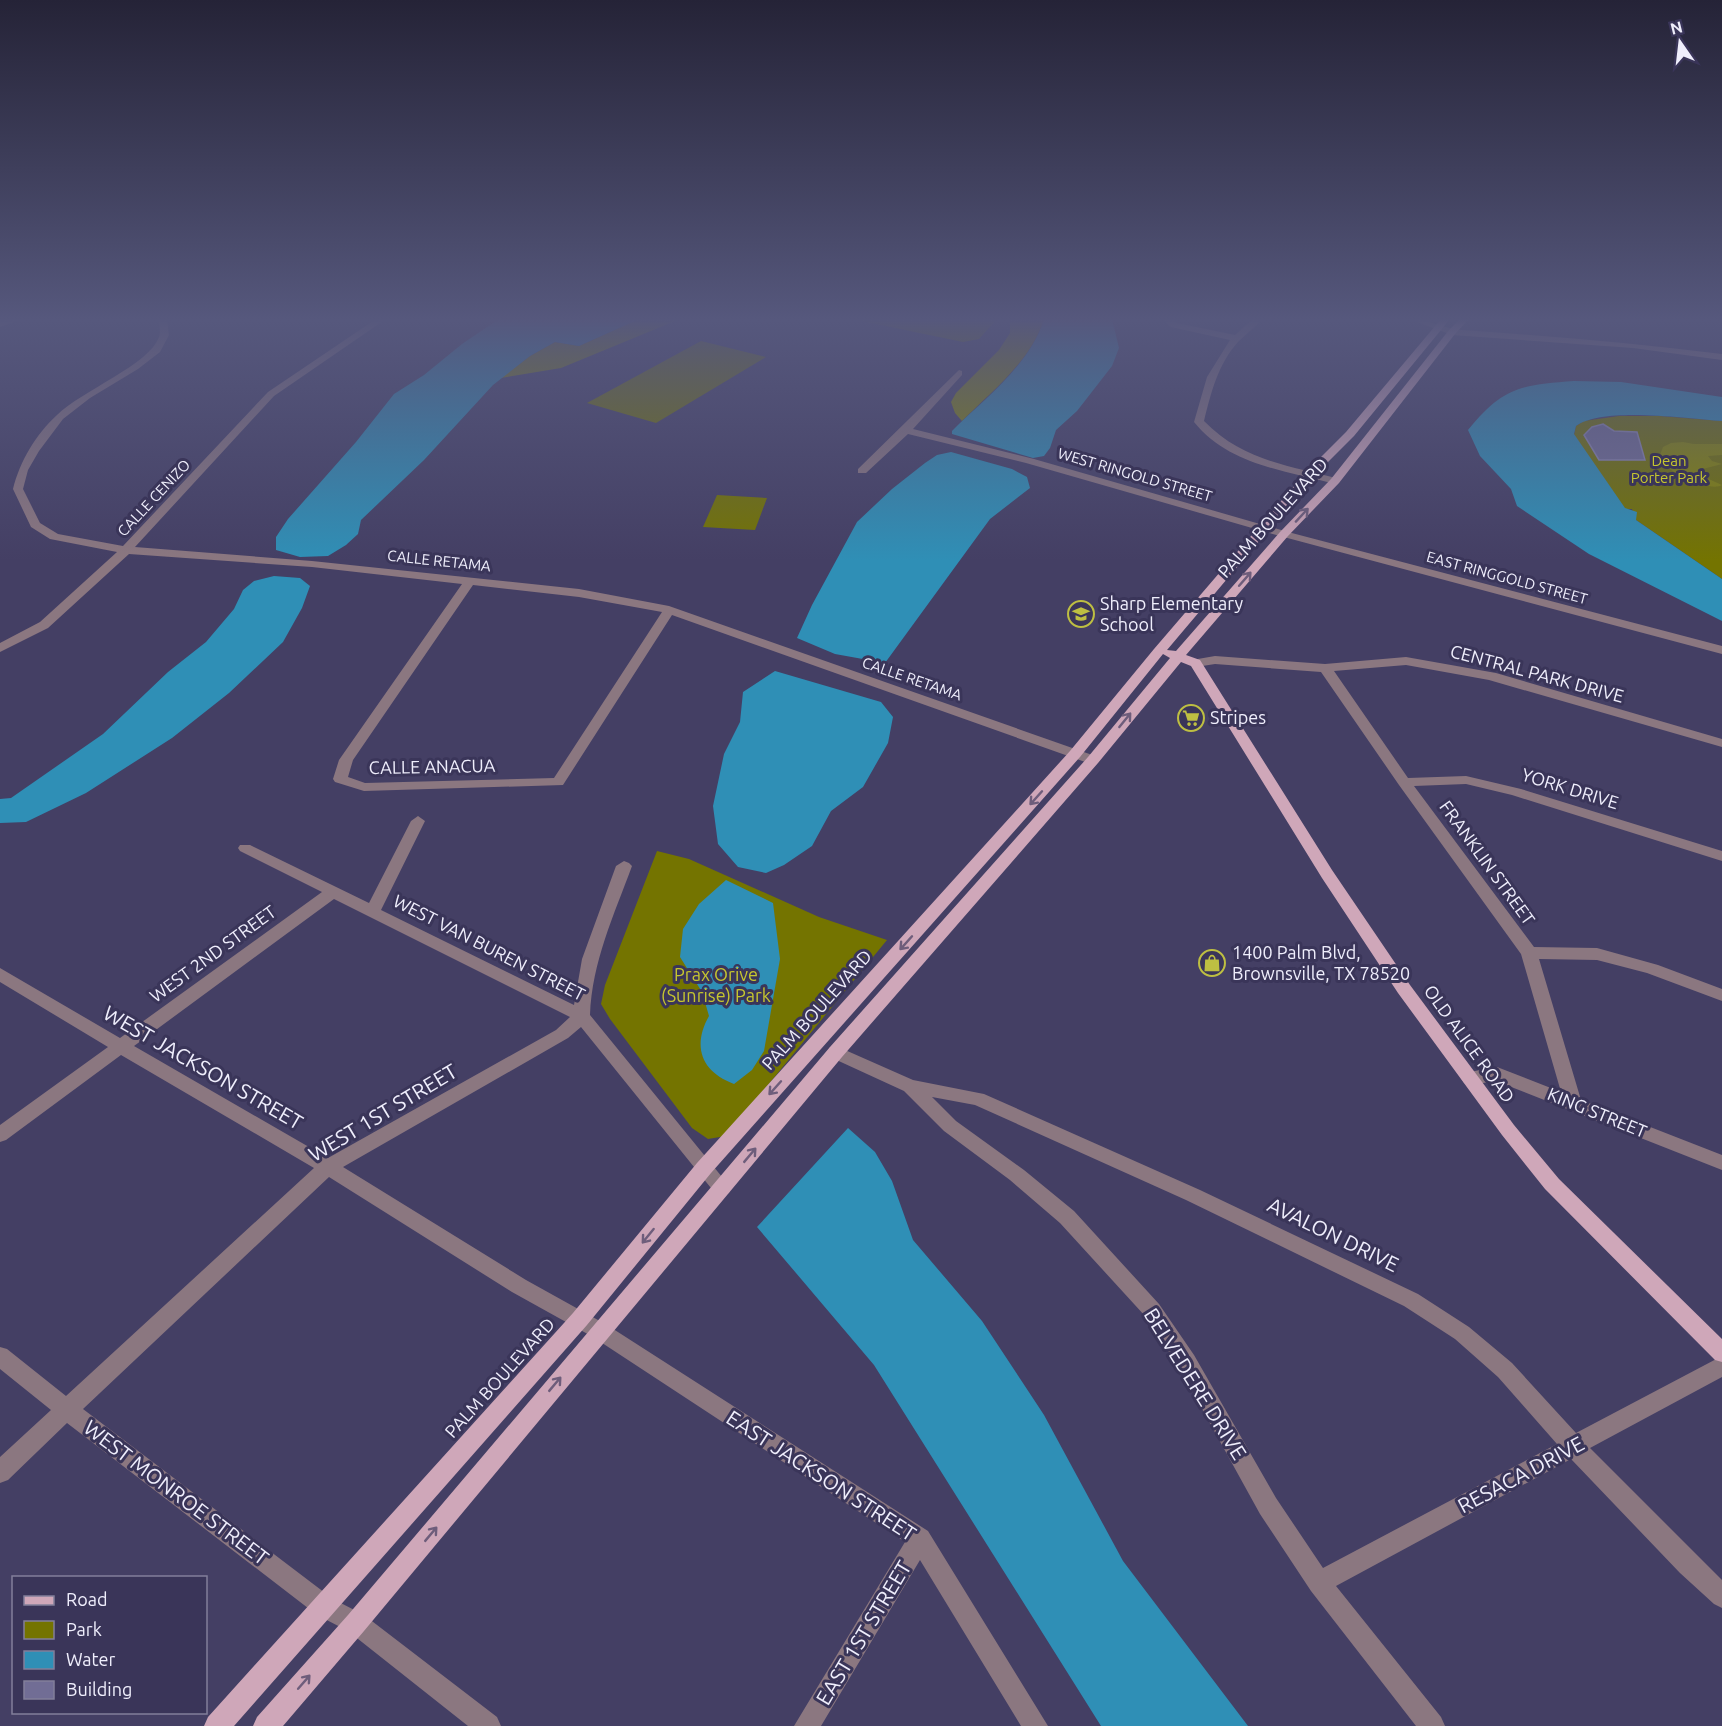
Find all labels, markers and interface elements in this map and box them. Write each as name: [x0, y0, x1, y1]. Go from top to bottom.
north arrow: [1650, 12, 1710, 72]
text: N: [1668, 17, 1684, 38]
street label: WEST RINGOLD STREET: [1056, 444, 1215, 505]
park label: Dean Porter Park: [1631, 452, 1708, 486]
street label: PALM BOULEVARD: [1213, 454, 1331, 581]
street label: CALLE CENIZO: [114, 456, 193, 539]
one-way arrow: [1295, 508, 1309, 523]
street label: CALLE RETAMA: [386, 547, 492, 574]
street label: EAST RINGGOLD STREET: [1425, 548, 1590, 607]
one-way arrow: [1239, 571, 1252, 587]
place label: Sharp Elementary School: [1100, 593, 1243, 634]
school or university icon: Sharp Elementary School: [1066, 599, 1096, 629]
street label: CENTRAL PARK DRIVE: [1448, 640, 1626, 706]
street label: CALLE RETAMA: [860, 654, 964, 704]
supermarket icon: Stripes: [1176, 703, 1206, 733]
place label: Stripes: [1210, 707, 1266, 727]
one-way arrow: [1118, 713, 1132, 728]
street label: CALLE ANACUA: [368, 755, 496, 777]
street label: YORK DRIVE: [1519, 764, 1621, 812]
one-way arrow: [1029, 790, 1043, 805]
street label: FRANKLIN STREET: [1436, 797, 1539, 928]
street label: WEST VAN BUREN STREET: [390, 890, 589, 1004]
street label: WEST 2ND STREET: [145, 901, 279, 1006]
one-way arrow: [899, 935, 913, 950]
place label: 1400 Palm Blvd, Brownsville, TX 78520: [1232, 942, 1410, 983]
street label: PALM BOULEVARD: [757, 946, 875, 1073]
shop icon: 1400 Palm Blvd, Brownsville, TX 78520: [1197, 948, 1227, 978]
park label: Prax Orive (Sunrise) Park: [661, 964, 771, 1006]
street label: OLD ALICE ROAD: [1421, 981, 1519, 1106]
street label: WEST JACKSON STREET: [100, 1000, 308, 1134]
street label: WEST 1ST STREET: [304, 1058, 461, 1166]
one-way arrow: [768, 1080, 782, 1095]
street label: KING STREET: [1545, 1083, 1650, 1141]
one-way arrow: [743, 1147, 756, 1163]
street label: AVALON DRIVE: [1264, 1192, 1403, 1276]
one-way arrow: [642, 1228, 655, 1244]
street label: BELVEDERE DRIVE: [1140, 1303, 1252, 1464]
street label: PALM BOULEVARD: [440, 1314, 558, 1441]
one-way arrow: [549, 1376, 562, 1392]
street label: EAST JACKSON STREET: [722, 1405, 921, 1546]
street label: WEST MONROE STREET: [79, 1415, 274, 1570]
street label: RESACA DRIVE: [1453, 1431, 1588, 1517]
one-way arrow: [424, 1526, 437, 1542]
street label: EAST 1ST STREET: [811, 1556, 916, 1709]
legend: [12, 1576, 207, 1714]
text: Road: [66, 1589, 108, 1609]
text: Park: [66, 1619, 102, 1639]
text: Water: [66, 1649, 116, 1669]
one-way arrow: [297, 1675, 311, 1690]
text: Building: [66, 1679, 132, 1699]

